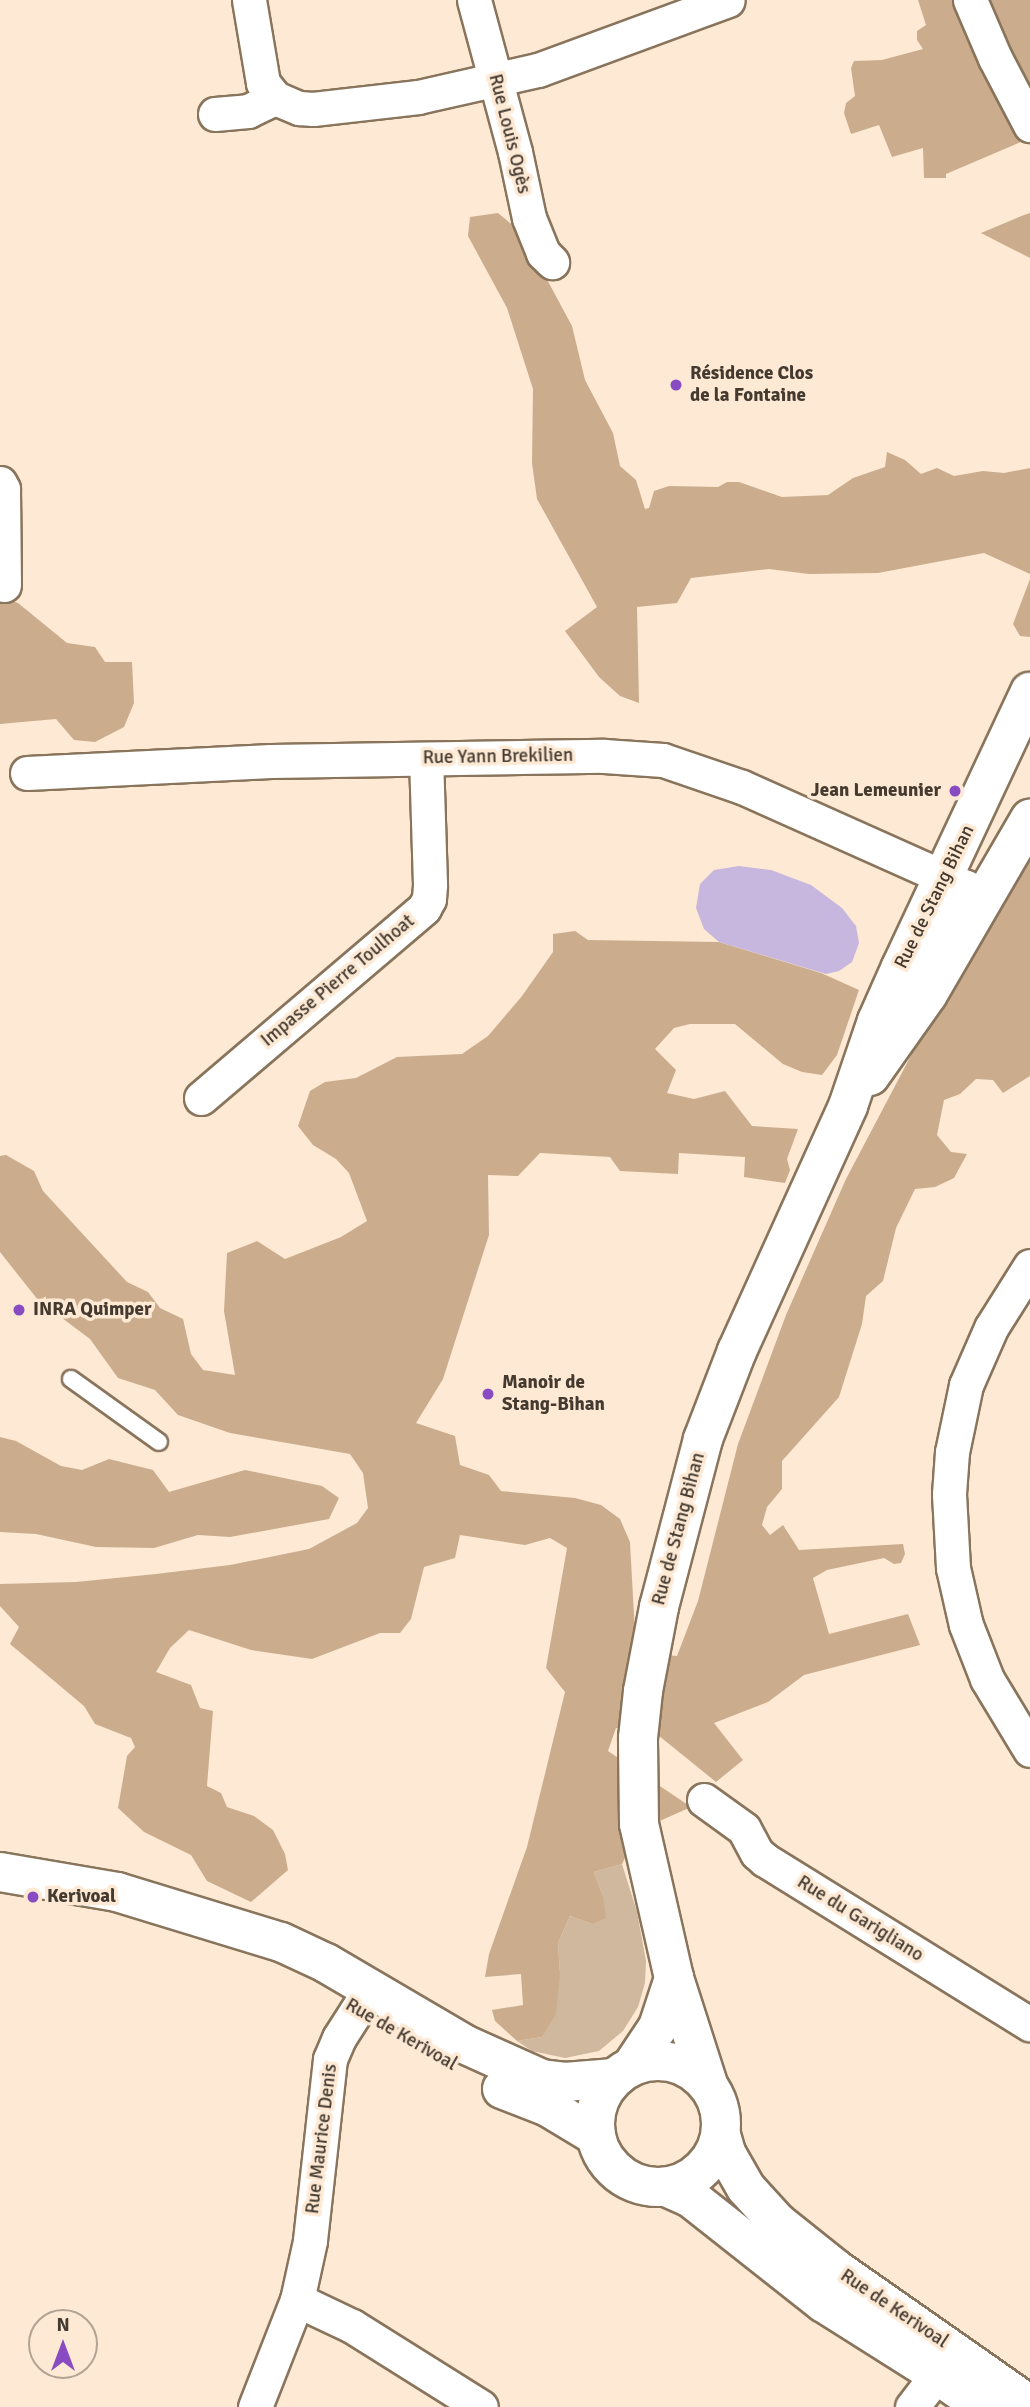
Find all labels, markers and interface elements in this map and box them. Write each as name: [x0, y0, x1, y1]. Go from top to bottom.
street label: Rue Louis Ogès: [483, 72, 535, 196]
place label: Résidence Clos de la Fontaine: [690, 363, 813, 407]
marker: Résidence Clos de la Fontaine: [668, 377, 684, 393]
street label: Rue Yann Brekilien: [422, 744, 574, 770]
place label: Jean Lemeunier: [811, 780, 941, 802]
marker: Jean Lemeunier: [947, 783, 963, 799]
street label: Rue de Stang Bihan: [890, 821, 980, 973]
street label: Impasse Pierre Toulhoat: [257, 910, 419, 1052]
place label: INRA Quimper: [33, 1299, 152, 1321]
marker: INRA Quimper: [11, 1302, 27, 1318]
place label: Manoir de Stang-Bihan: [502, 1372, 605, 1416]
marker: Manoir de Stang-Bihan: [480, 1386, 496, 1402]
street label: Rue de Stang Bihan: [648, 1450, 710, 1608]
street label: Rue du Garigliano: [793, 1871, 927, 1967]
place label: Kerivoal: [47, 1886, 116, 1908]
marker: Kerivoal: [25, 1889, 41, 1905]
street label: Rue de Kerivoal: [341, 1994, 461, 2076]
street label: Rue Maurice Denis: [301, 2063, 343, 2215]
street label: Rue de Kerivoal: [836, 2265, 952, 2353]
north arrow: [28, 2309, 98, 2379]
text: N: [56, 2313, 70, 2337]

